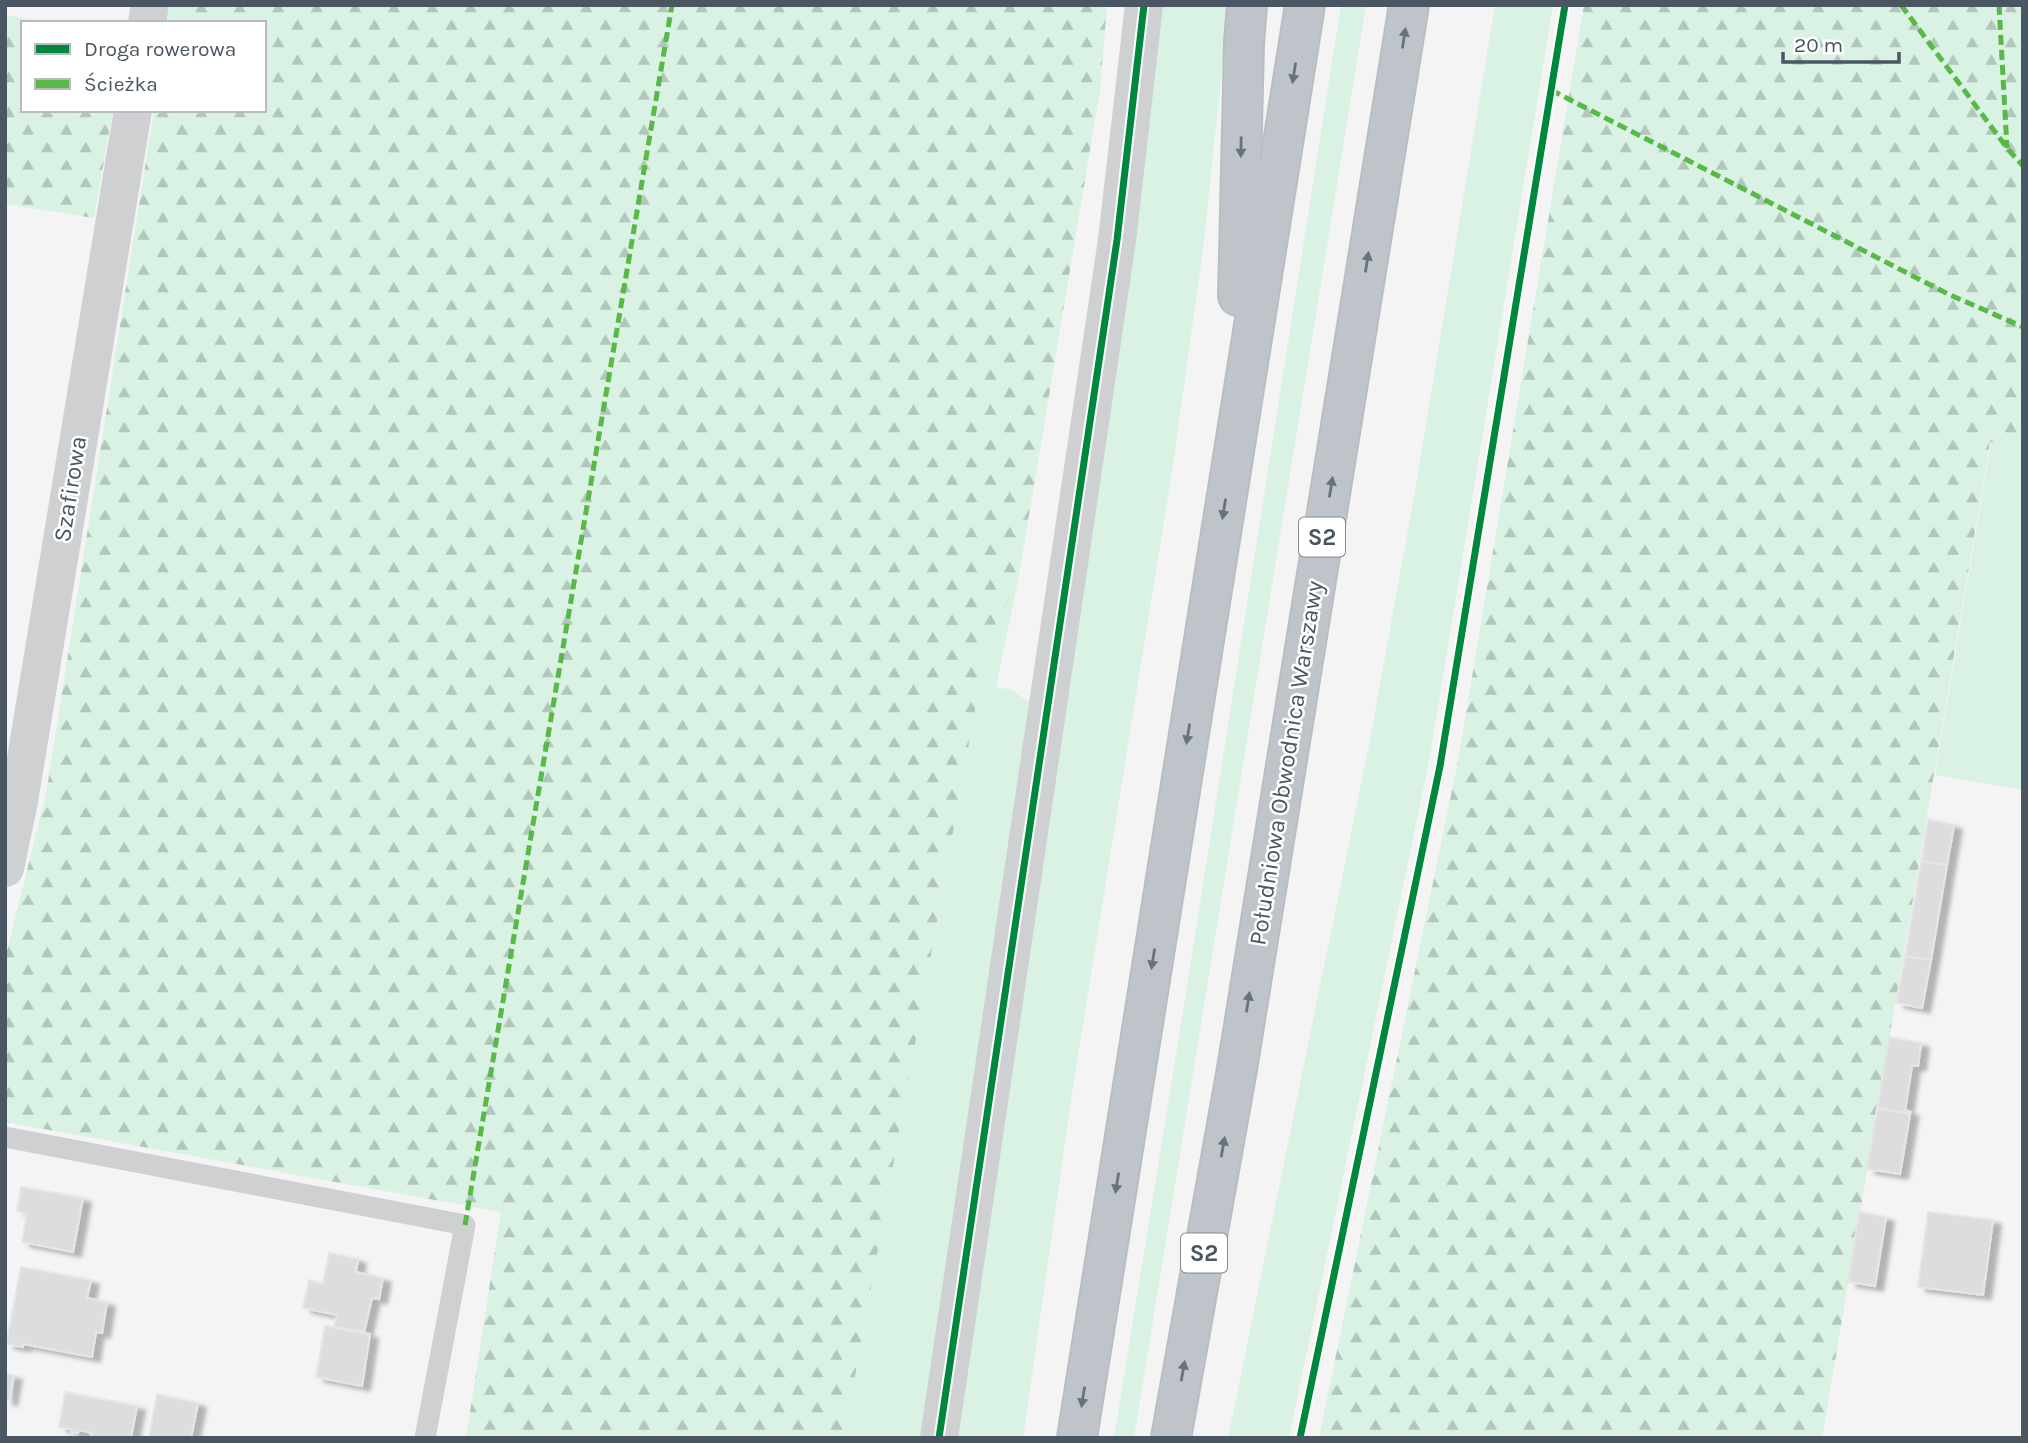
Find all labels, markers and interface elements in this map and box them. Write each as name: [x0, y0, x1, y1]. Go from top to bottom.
legend: [21, 21, 266, 112]
scale bar: [1783, 21, 1898, 65]
one-way arrow: [1399, 27, 1410, 49]
text: 20 m: [1794, 33, 1843, 57]
text: Droga rowerowa: [84, 37, 236, 61]
one-way arrow: [1288, 62, 1299, 84]
text: Ścieżka: [84, 72, 158, 96]
one-way arrow: [1235, 136, 1247, 158]
one-way arrow: [1362, 251, 1373, 273]
street label: Szafirowa: [48, 434, 92, 544]
one-way arrow: [1325, 476, 1336, 498]
one-way arrow: [1218, 498, 1229, 520]
road number: S2: [1299, 517, 1345, 556]
street label: Południowa Obwodnica Warszawy: [1243, 579, 1329, 947]
one-way arrow: [1182, 723, 1193, 745]
one-way arrow: [1147, 948, 1158, 970]
one-way arrow: [1243, 991, 1254, 1013]
one-way arrow: [1218, 1136, 1229, 1158]
one-way arrow: [1111, 1172, 1122, 1194]
road number: S2: [1181, 1234, 1227, 1272]
one-way arrow: [1178, 1359, 1189, 1381]
one-way arrow: [1077, 1386, 1088, 1408]

